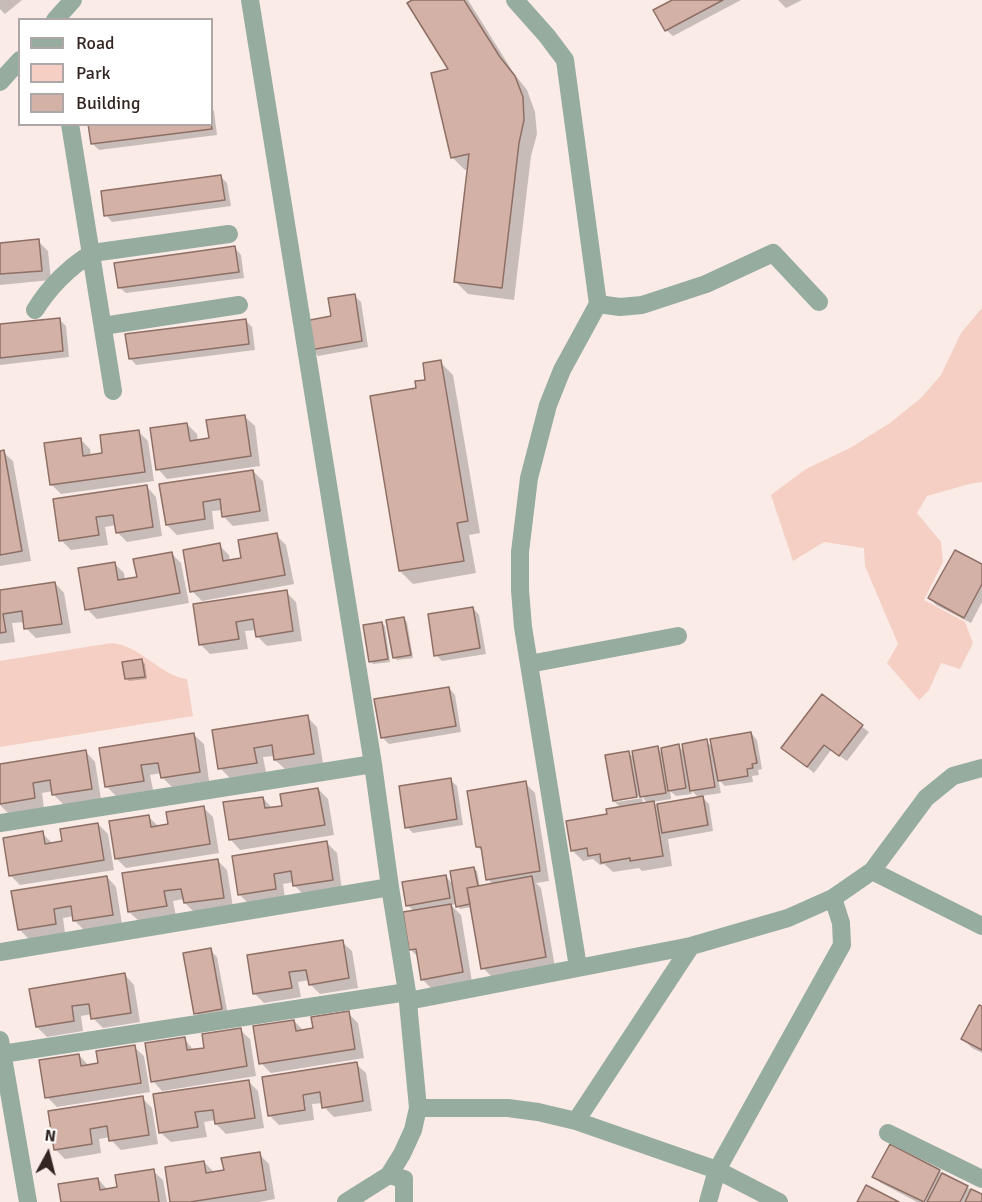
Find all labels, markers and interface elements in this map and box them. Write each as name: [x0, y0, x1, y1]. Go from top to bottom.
legend: [18, 18, 213, 126]
text: Road: [76, 32, 115, 54]
text: Park: [76, 62, 111, 84]
text: Building: [76, 92, 140, 114]
north arrow: [18, 1124, 78, 1184]
text: N: [43, 1126, 57, 1147]

